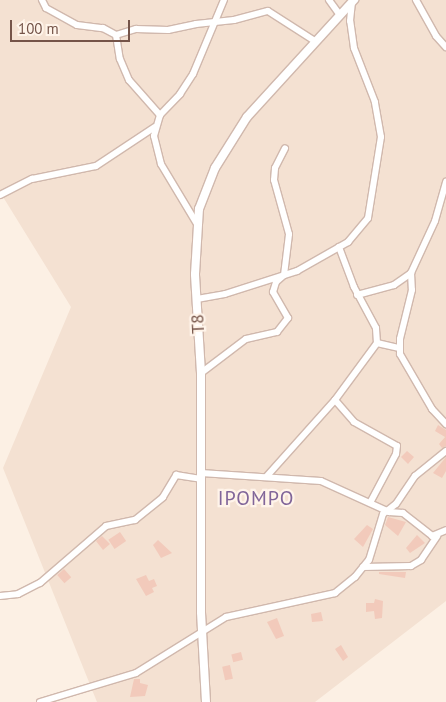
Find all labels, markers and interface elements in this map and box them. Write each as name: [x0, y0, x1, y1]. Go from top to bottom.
scale bar: [12, 10, 132, 42]
text: 100 m: [18, 19, 59, 38]
street label: T8: [187, 314, 209, 334]
district label: IPOMPO: [217, 486, 295, 510]

